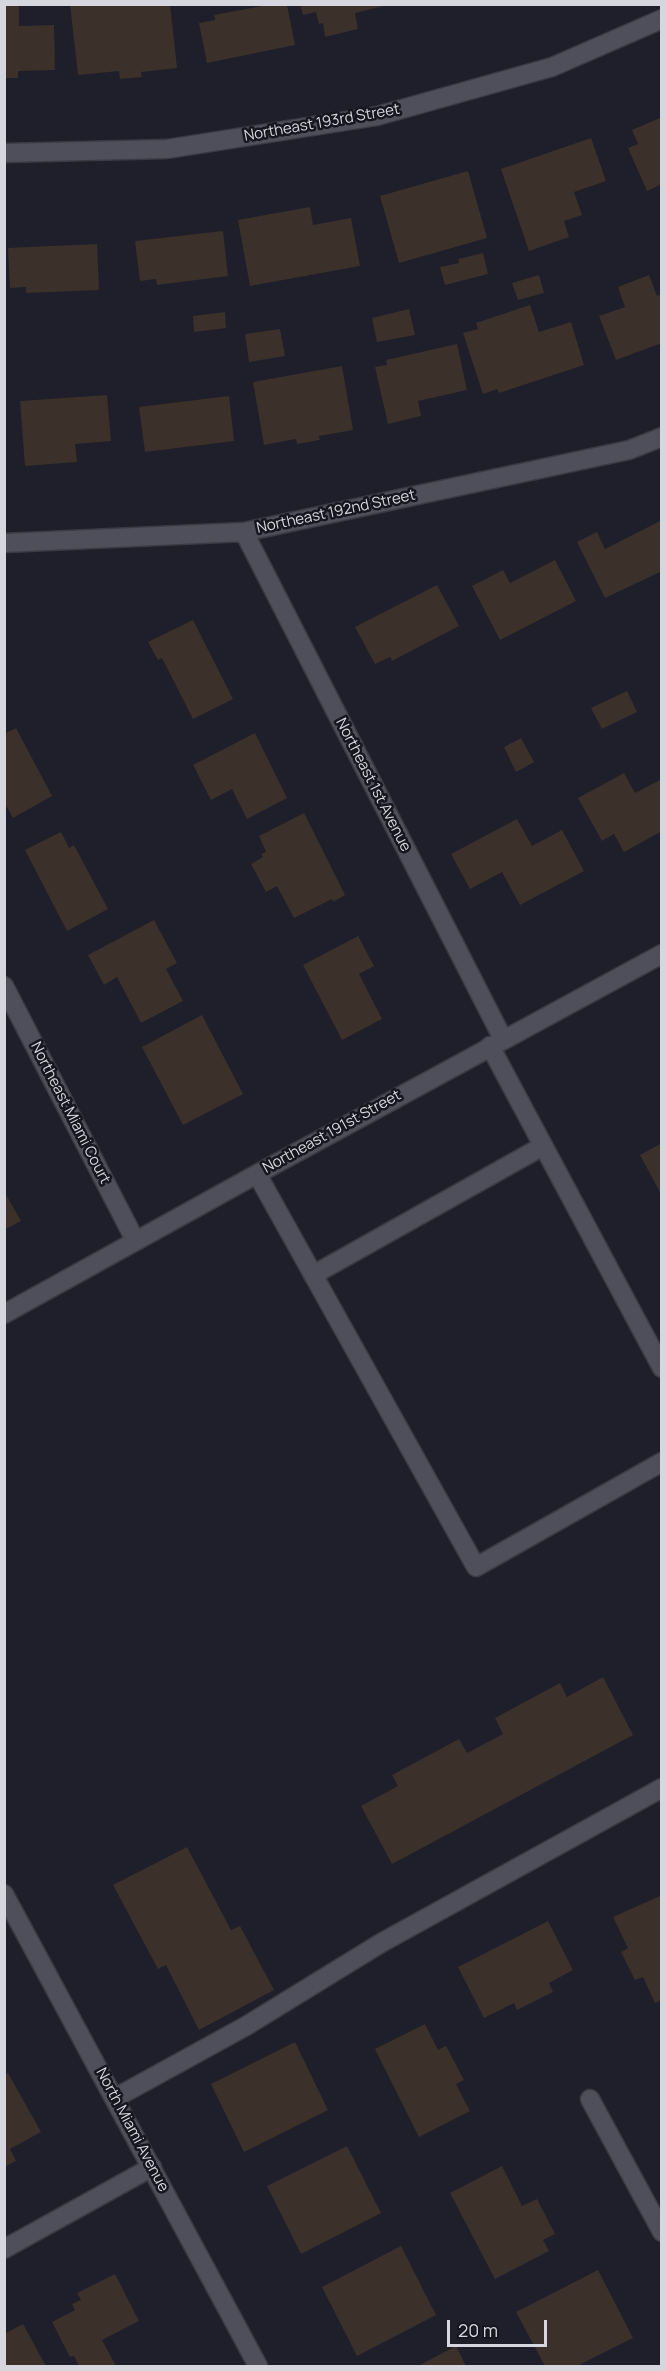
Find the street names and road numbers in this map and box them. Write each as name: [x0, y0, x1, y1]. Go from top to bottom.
street label: Northeast 193rd Street: [243, 100, 401, 146]
street label: Northeast 192nd Street: [255, 486, 417, 538]
street label: Northeast 1st Avenue: [332, 715, 414, 855]
street label: Northeast Miami Court: [26, 1039, 114, 1187]
street label: Northeast 191st Street: [260, 1086, 404, 1178]
street label: North Miami Avenue: [92, 2065, 172, 2195]

